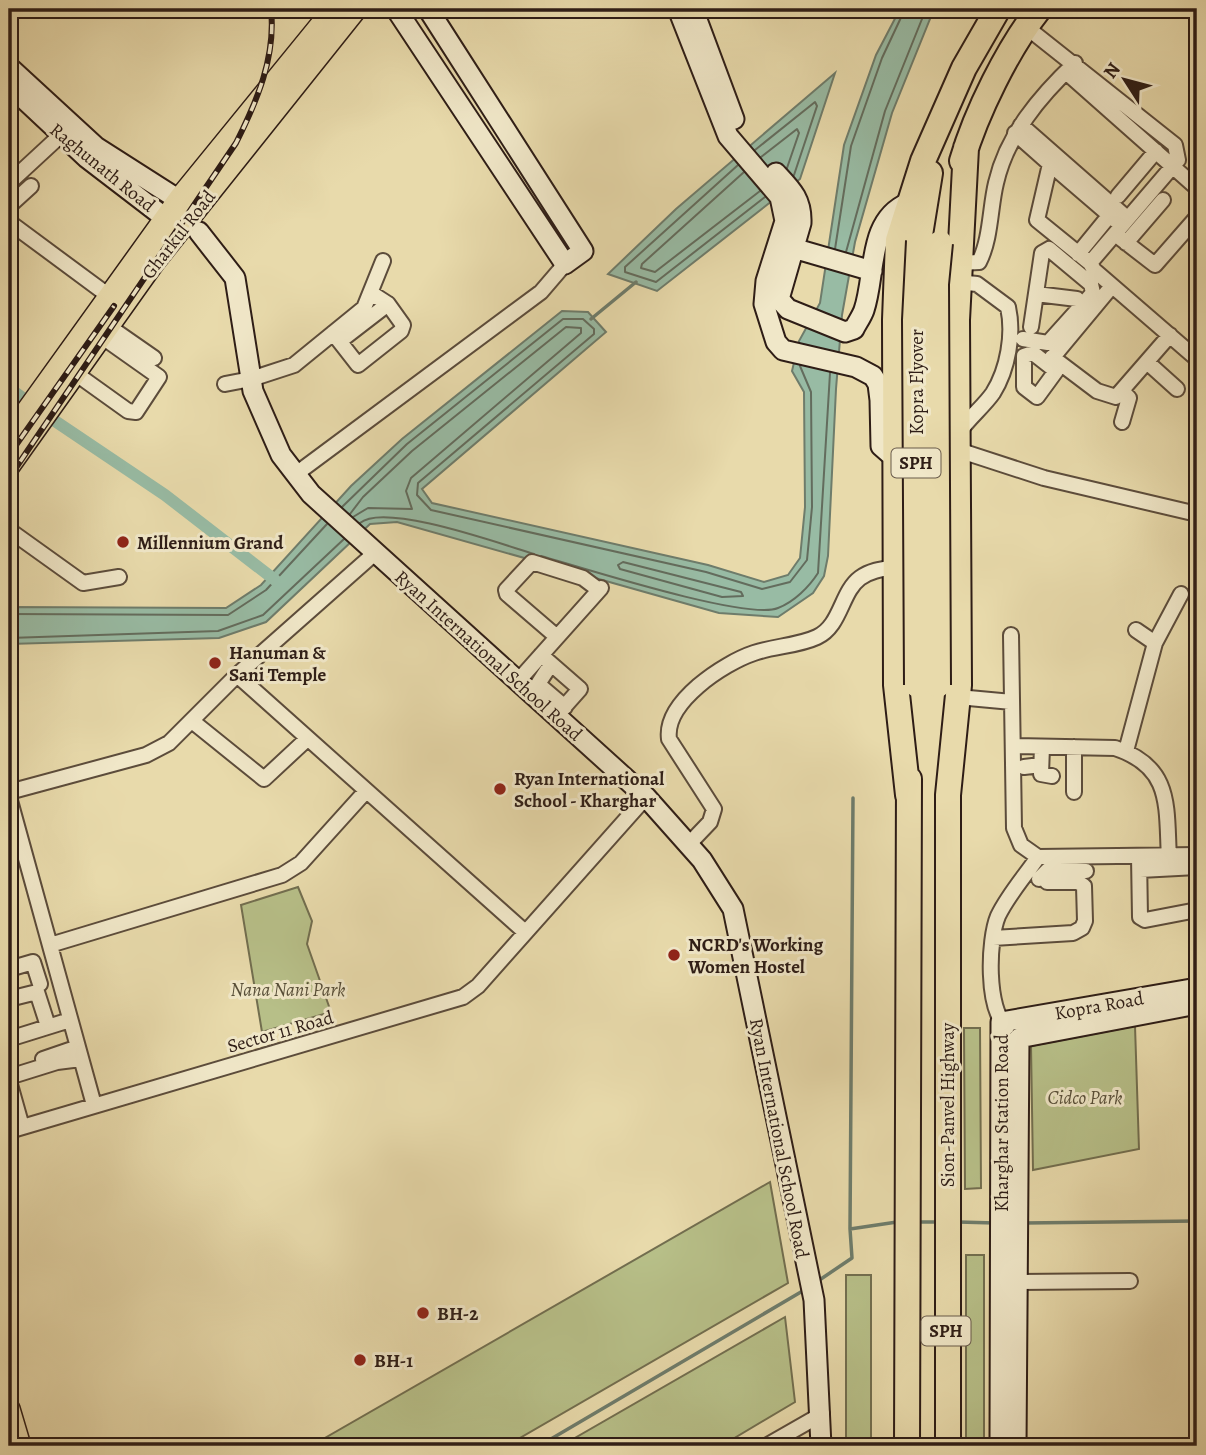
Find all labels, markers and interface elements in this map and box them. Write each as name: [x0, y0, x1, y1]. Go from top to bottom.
north arrow: [1090, 46, 1160, 116]
text: N: [1097, 57, 1127, 84]
street label: Raghunath Road: [44, 117, 161, 219]
street label: Gharkul Road: [136, 184, 222, 285]
street label: Kopra Flyover: [904, 329, 930, 435]
road number: SPH: [892, 448, 940, 477]
place label: Millennium Grand: [137, 530, 284, 556]
marker: Millennium Grand: [115, 534, 131, 550]
street label: Ryan International School Road: [389, 564, 588, 748]
place label: Hanuman & Sani Temple: [229, 640, 326, 688]
marker: Hanuman & Sani Temple: [207, 655, 223, 671]
place label: Ryan International School - Kharghar: [514, 766, 664, 814]
marker: Ryan International School - Kharghar: [492, 781, 508, 797]
place label: NCRD's Working Women Hostel: [687, 932, 823, 980]
marker: NCRD's Working Women Hostel: [666, 947, 682, 963]
park label: Nana Nani Park: [231, 977, 345, 1003]
street label: Kopra Road: [1053, 985, 1147, 1027]
street label: Sector 11 Road: [224, 1004, 337, 1060]
street label: Ryan International School Road: [743, 1016, 815, 1261]
street label: Sion-Panvel Highway: [935, 1022, 961, 1187]
street label: Kharghar Station Road: [989, 1033, 1015, 1212]
park label: Cidco Park: [1048, 1085, 1123, 1111]
place label: BH-2: [437, 1301, 478, 1327]
marker: BH-2: [415, 1305, 431, 1321]
road number: SPH: [922, 1316, 970, 1346]
place label: BH-1: [374, 1348, 413, 1374]
marker: BH-1: [352, 1352, 368, 1368]

